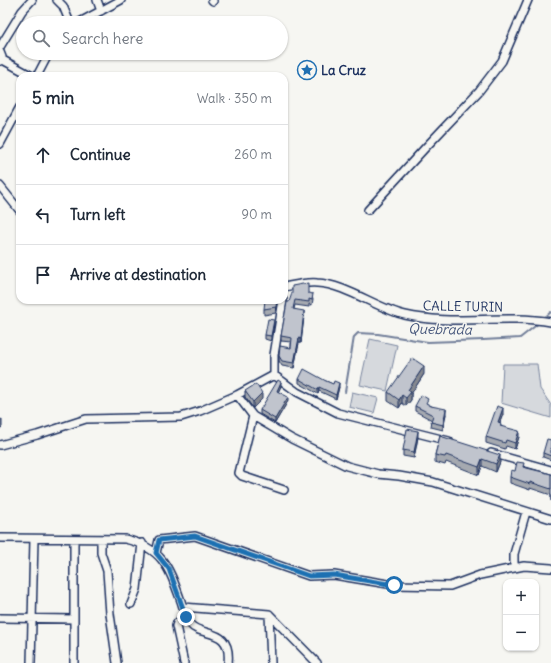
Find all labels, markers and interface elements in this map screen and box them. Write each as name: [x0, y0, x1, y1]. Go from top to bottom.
search box: [16, 16, 288, 60]
icon: search: [30, 27, 52, 49]
text: Search here: [62, 29, 143, 48]
place icon: La Cruz: [296, 59, 318, 81]
place label: La Cruz: [321, 62, 367, 79]
text: 5 min: [32, 87, 74, 109]
text: Walk · 350 m: [197, 90, 272, 107]
icon: ahead: [32, 144, 54, 166]
text: Continue: [70, 145, 131, 164]
text: 260 m: [234, 146, 272, 163]
icon: left: [32, 204, 54, 226]
text: Turn left: [70, 205, 125, 224]
text: 90 m: [241, 206, 272, 223]
icon: arrive: [32, 264, 54, 286]
text: Arrive at destination: [70, 265, 206, 284]
street label: CALLE TURIN: [423, 297, 503, 316]
water label: Quebrada: [408, 319, 473, 339]
route start: [385, 576, 403, 594]
map controls: [503, 579, 539, 651]
button: +: [503, 579, 539, 615]
route end: [177, 608, 195, 626]
button: −: [503, 615, 539, 651]

